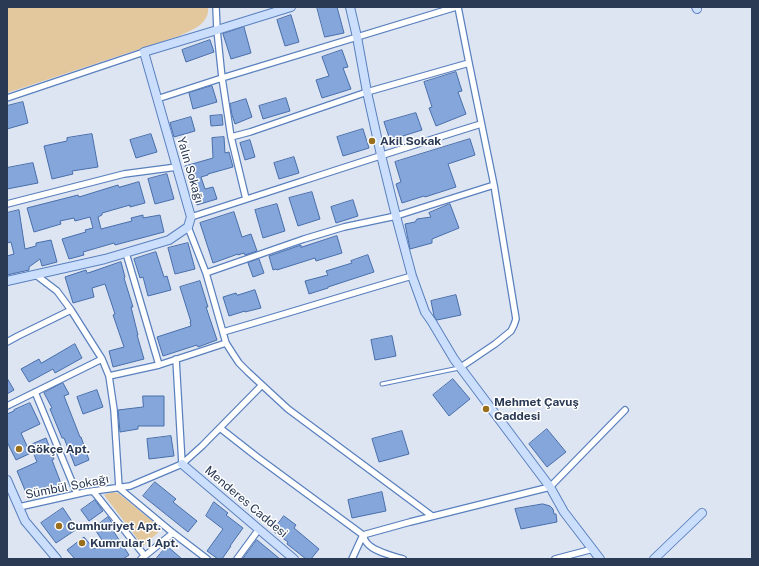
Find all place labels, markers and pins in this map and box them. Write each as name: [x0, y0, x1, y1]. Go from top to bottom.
place label: Akil Sokak: [380, 134, 441, 148]
marker: Akil Sokak: [367, 136, 377, 146]
place label: Mehmet Çavuş Caddesi: [494, 395, 579, 423]
marker: Mehmet Çavuş Caddesi: [481, 404, 491, 414]
place label: Gökçe Apt.: [27, 442, 90, 456]
marker: Gökçe Apt.: [14, 444, 24, 454]
place label: Cumhuriyet Apt.: [67, 519, 161, 533]
marker: Cumhuriyet Apt.: [54, 521, 64, 531]
place label: Kumrular 1 Apt.: [90, 536, 178, 550]
marker: Kumrular 1 Apt.: [77, 538, 87, 548]

